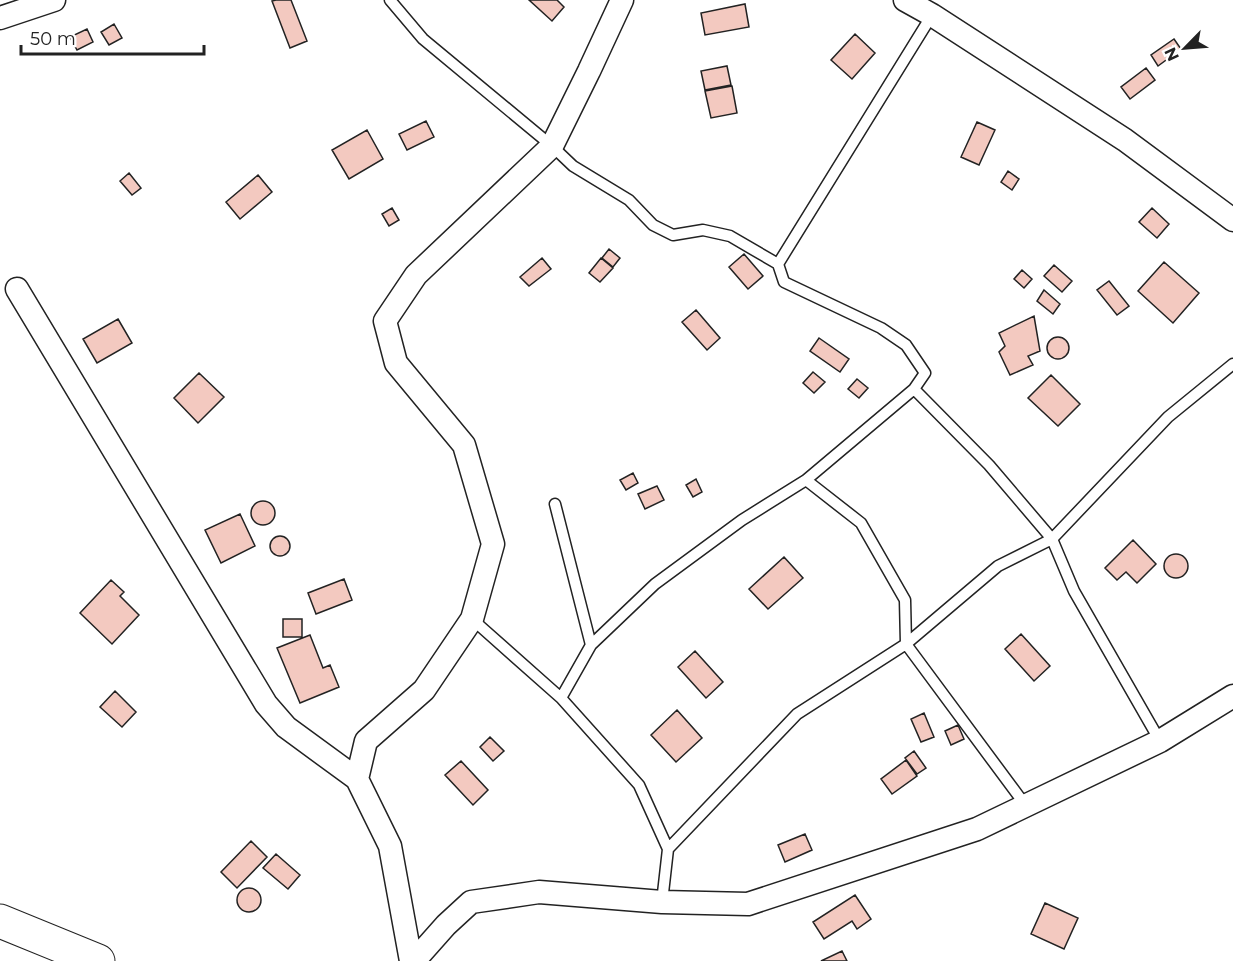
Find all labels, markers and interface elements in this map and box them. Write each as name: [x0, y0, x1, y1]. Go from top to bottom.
scale bar: [21, 18, 204, 56]
north arrow: [1155, 18, 1215, 78]
text: 50 m: [30, 28, 76, 50]
text: N: [1161, 44, 1183, 64]

